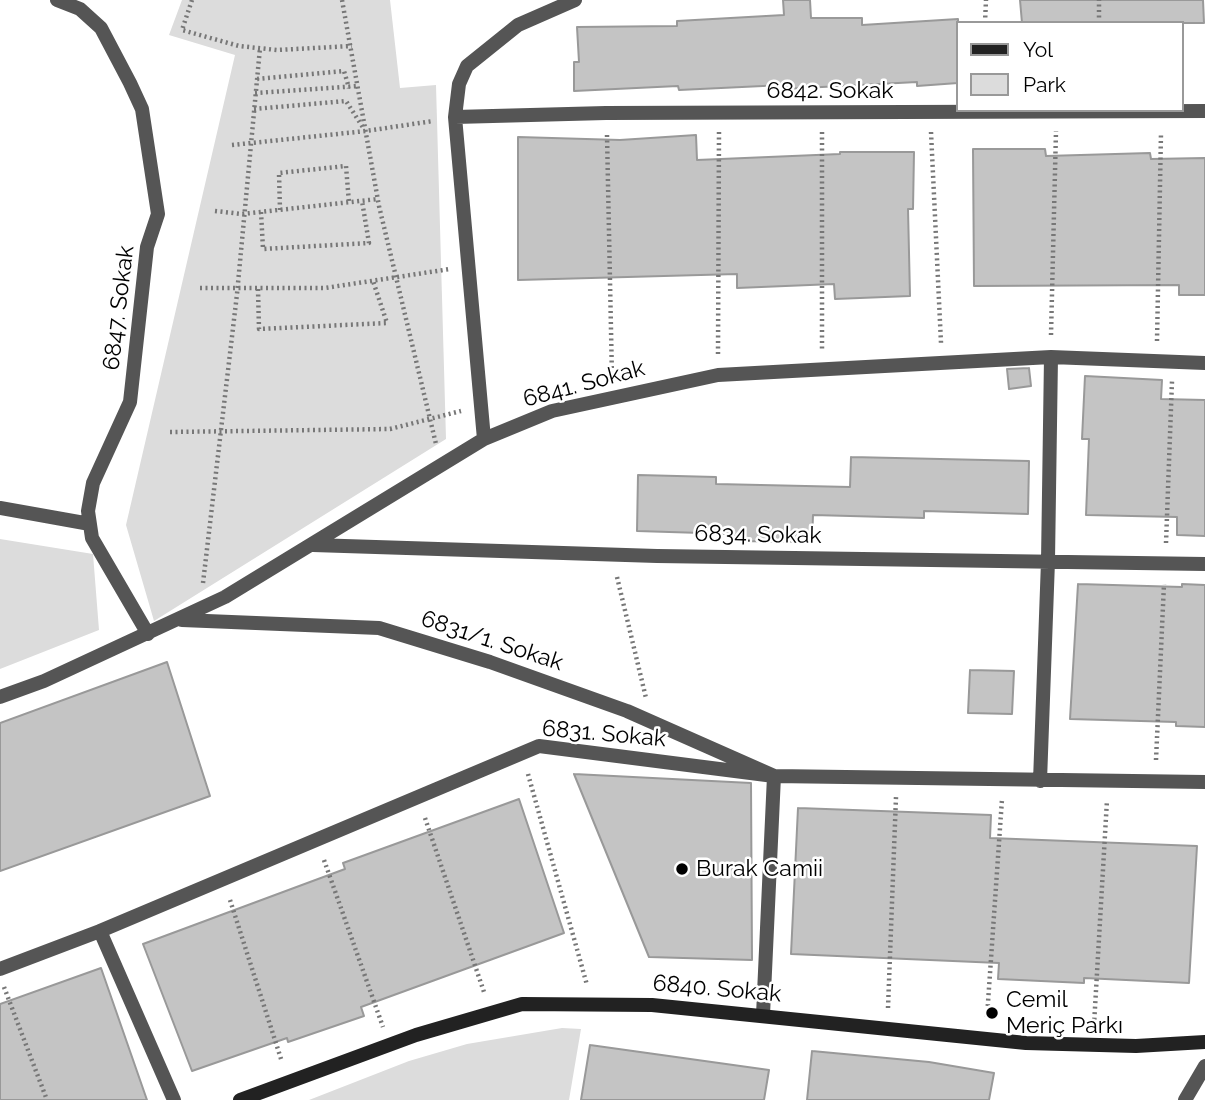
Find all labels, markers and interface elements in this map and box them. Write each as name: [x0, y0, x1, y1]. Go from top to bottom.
legend: [956, 21, 1184, 112]
text: Yol: [1023, 37, 1053, 62]
text: Park: [1023, 72, 1066, 97]
street label: 6842. Sokak: [767, 77, 893, 105]
street label: 6847. Sokak: [98, 244, 140, 372]
street label: 6841. Sokak: [520, 355, 648, 413]
street label: 6834. Sokak: [694, 520, 822, 550]
street label: 6831/1. Sokak: [418, 605, 566, 677]
street label: 6831. Sokak: [541, 715, 667, 753]
place label: Burak Camii: [696, 855, 823, 883]
marker: Burak Camii: [674, 861, 690, 877]
street label: 6840. Sokak: [652, 970, 782, 1008]
place label: Cemil Meriç Parkı: [1006, 986, 1123, 1040]
marker: Cemil Meriç Parkı: [984, 1005, 1000, 1021]

